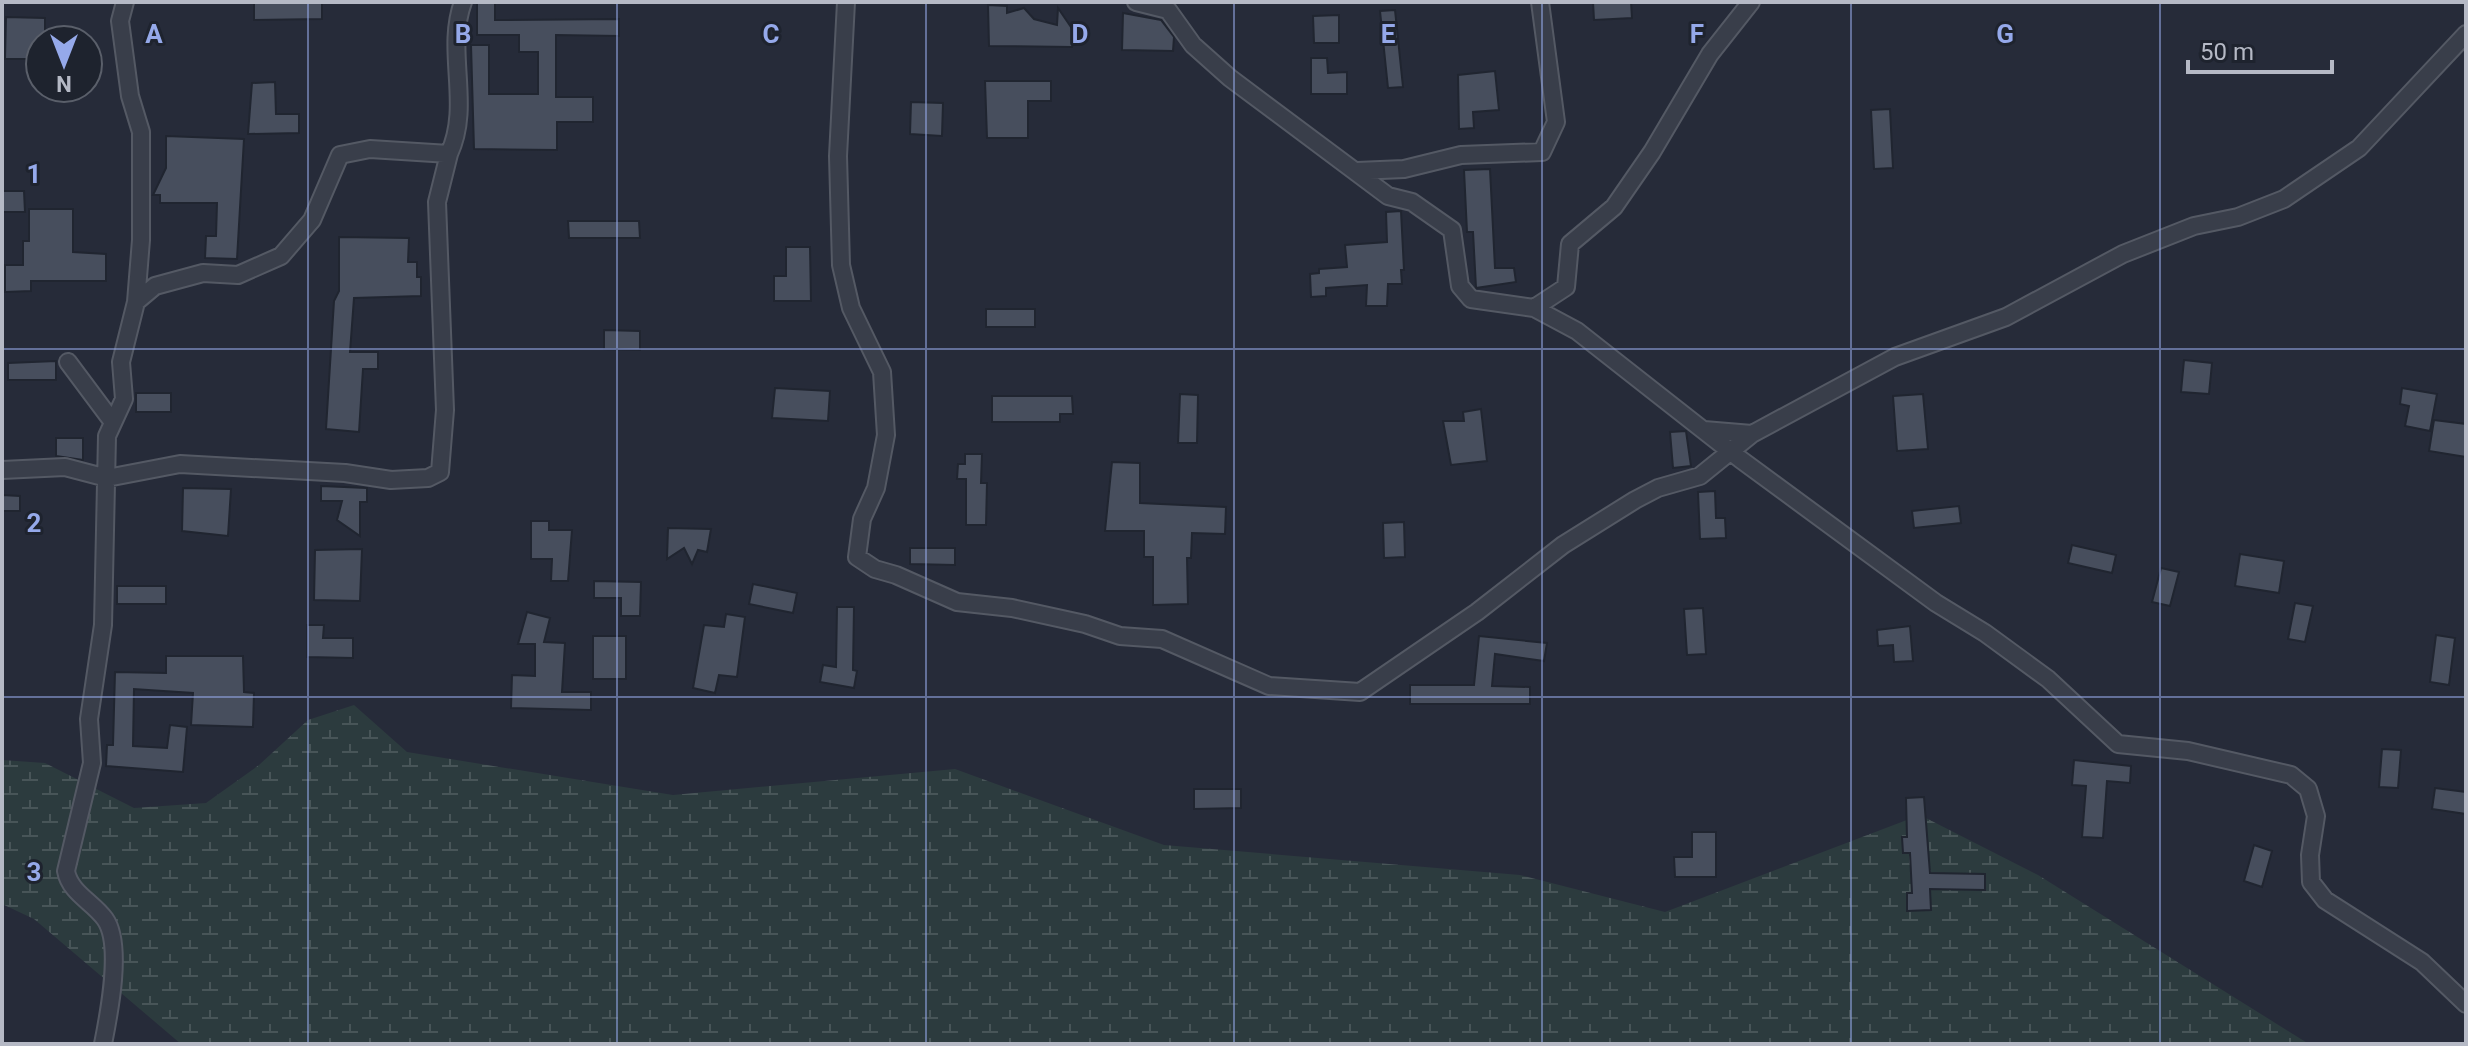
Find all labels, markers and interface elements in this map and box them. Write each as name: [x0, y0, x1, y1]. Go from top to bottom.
text: A: [145, 19, 163, 49]
text: B: [455, 19, 471, 49]
text: C: [762, 19, 780, 49]
text: D: [1072, 19, 1088, 49]
text: E: [1381, 19, 1396, 49]
text: F: [1690, 19, 1704, 49]
text: G: [1996, 19, 2014, 49]
north arrow: [24, 24, 104, 104]
scale bar: [2188, 24, 2332, 74]
text: 50 m: [2200, 38, 2254, 66]
text: N: [56, 71, 72, 96]
text: 1: [27, 159, 41, 189]
text: 2: [27, 508, 41, 538]
text: 3: [27, 857, 41, 887]

